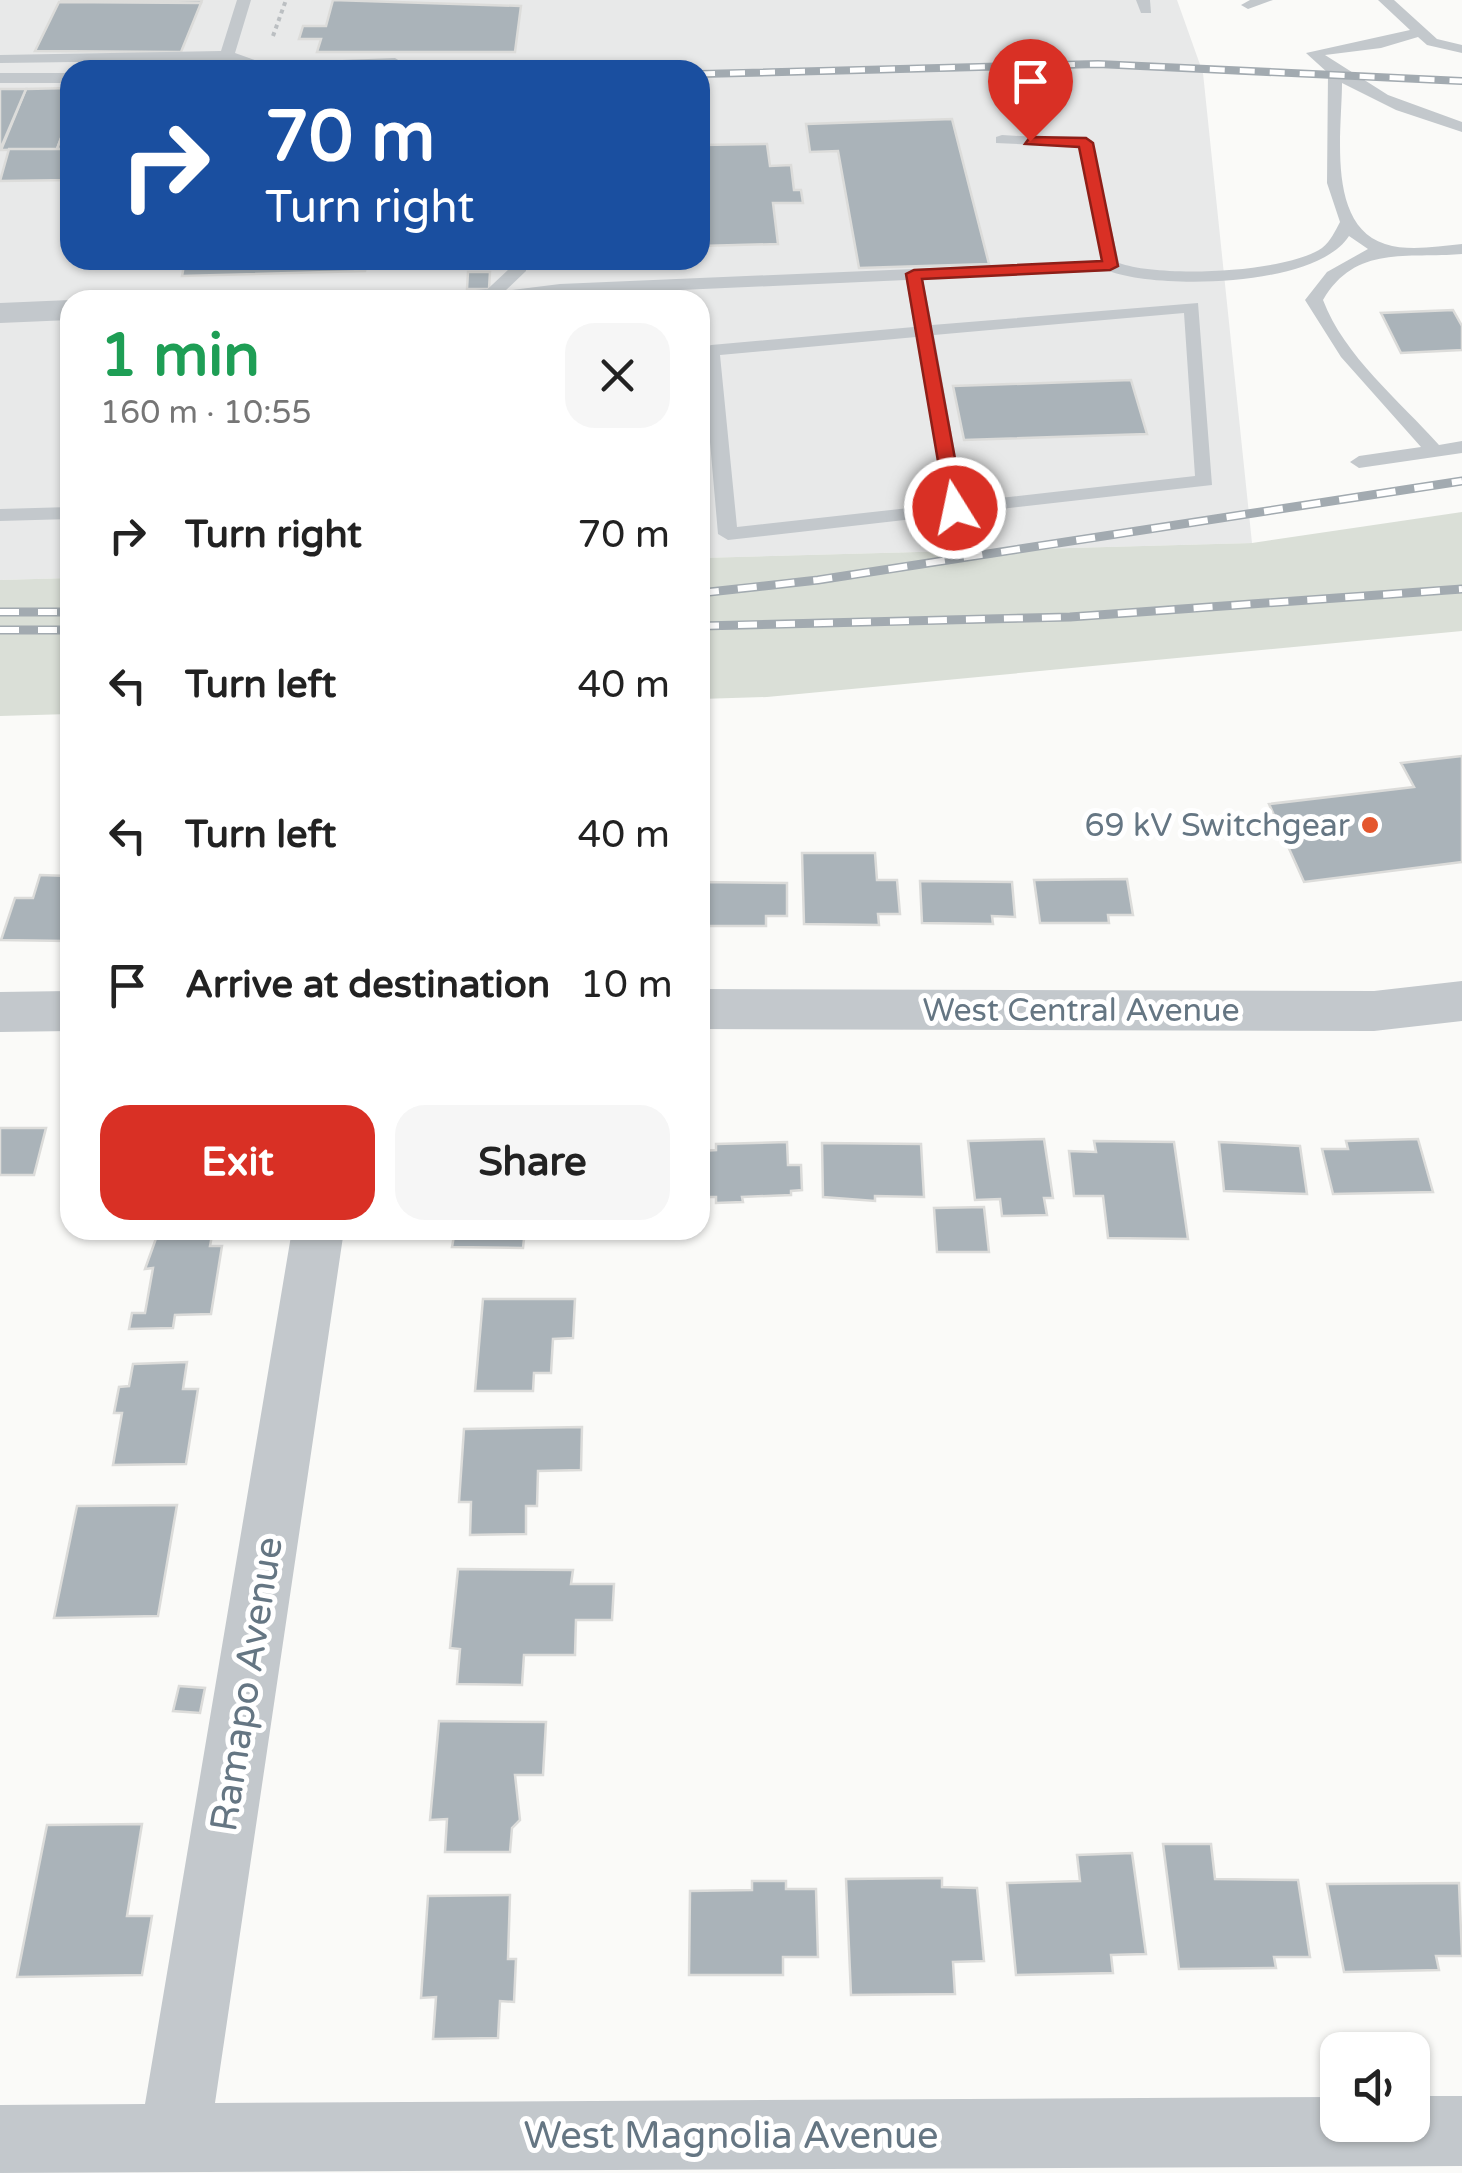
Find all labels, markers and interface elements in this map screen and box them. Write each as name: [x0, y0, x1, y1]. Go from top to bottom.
pin: [988, 39, 1073, 142]
icon: arrive: [1003, 54, 1058, 109]
text: 70 m: [265, 96, 435, 180]
icon: right: [100, 100, 230, 230]
text: Turn right: [265, 181, 474, 235]
text: 1 min: [100, 320, 260, 392]
button: close: [565, 323, 670, 428]
text: 160 m · 10:55: [100, 394, 312, 432]
position arrow: [903, 456, 1007, 560]
icon: right: [100, 508, 155, 563]
text: Turn right: [185, 512, 362, 558]
text: 70 m: [578, 512, 670, 558]
icon: left: [100, 658, 155, 713]
text: Turn left: [185, 662, 336, 708]
text: 40 m: [578, 662, 670, 708]
place label: 69 kV Switchgear: [1084, 807, 1351, 845]
icon: left: [100, 808, 155, 863]
text: Turn left: [185, 812, 336, 858]
text: 40 m: [578, 812, 670, 858]
marker: 69 kV Switchgear: [1359, 814, 1381, 836]
icon: arrive: [100, 958, 155, 1013]
text: Arrive at destination: [185, 962, 550, 1008]
text: 10 m: [580, 962, 673, 1008]
street label: West Central Avenue: [922, 992, 1240, 1030]
button: Exit: [100, 1105, 375, 1220]
button: Share: [395, 1105, 670, 1220]
street label: Ramapo Avenue: [201, 1534, 293, 1835]
map controls: [1320, 2032, 1430, 2142]
button: sound: [1320, 2032, 1430, 2142]
street label: West Magnolia Avenue: [523, 2113, 939, 2159]

